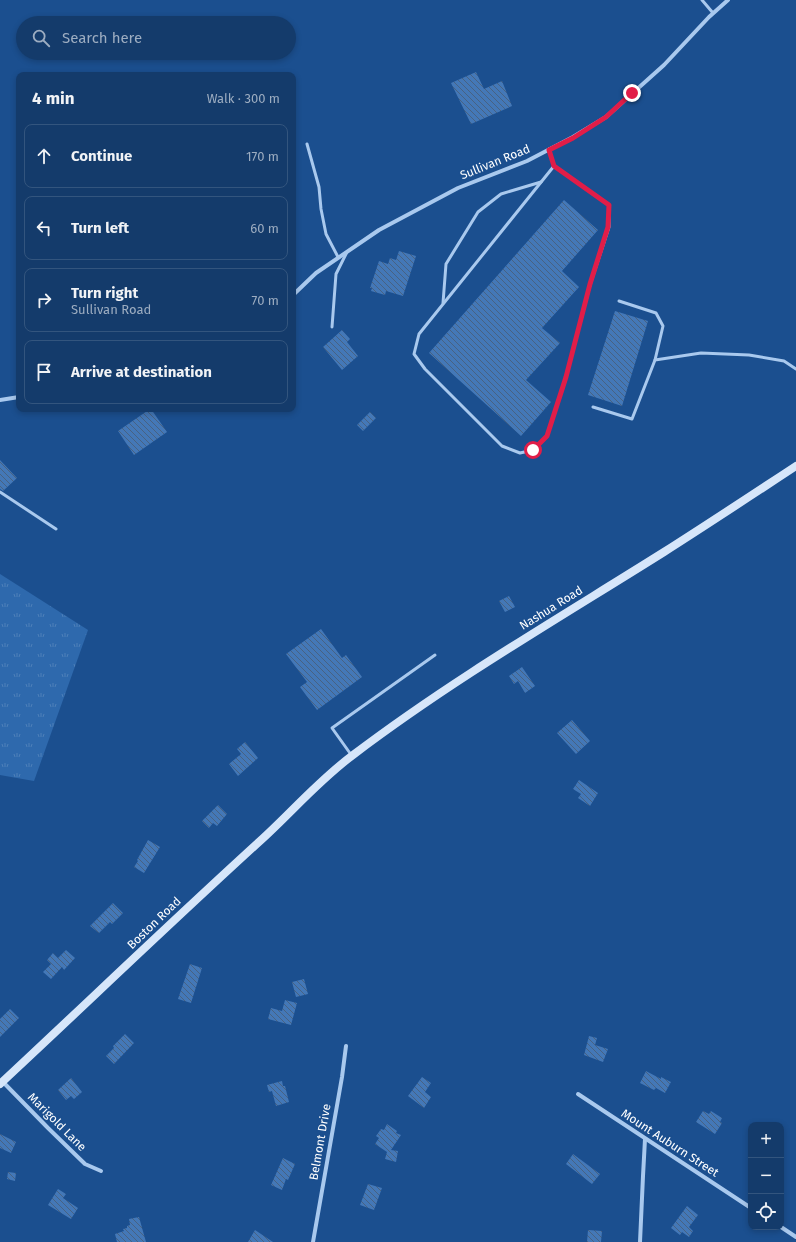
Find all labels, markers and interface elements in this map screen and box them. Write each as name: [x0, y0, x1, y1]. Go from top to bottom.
search box: [16, 16, 296, 60]
icon: search: [30, 27, 52, 49]
text: Search here: [62, 29, 142, 47]
route end: [623, 84, 641, 102]
text: 4 min: [32, 88, 75, 109]
text: Walk · 300 m: [207, 91, 280, 106]
street label: Sullivan Road: [458, 142, 532, 182]
icon: ahead: [33, 145, 55, 167]
text: Continue: [71, 147, 132, 165]
text: 170 m: [246, 149, 279, 164]
icon: left: [33, 217, 55, 239]
text: Turn left: [71, 219, 129, 237]
text: 60 m: [250, 221, 279, 236]
text: Turn right: [71, 284, 138, 302]
icon: right: [33, 289, 55, 311]
text: 70 m: [252, 293, 279, 308]
text: Sullivan Road: [71, 302, 151, 317]
icon: arrive: [33, 361, 55, 383]
text: Arrive at destination: [71, 363, 212, 381]
route start: [524, 441, 542, 459]
street label: Nashua Road: [517, 583, 585, 633]
street label: Boston Road: [124, 894, 184, 952]
street label: Marigold Lane: [25, 1090, 89, 1154]
street label: Belmont Drive: [306, 1103, 334, 1181]
street label: Mount Auburn Street: [619, 1106, 722, 1180]
map controls: [748, 1122, 784, 1230]
button: +: [748, 1122, 784, 1158]
button: −: [748, 1158, 784, 1194]
button: locate: [748, 1194, 784, 1230]

